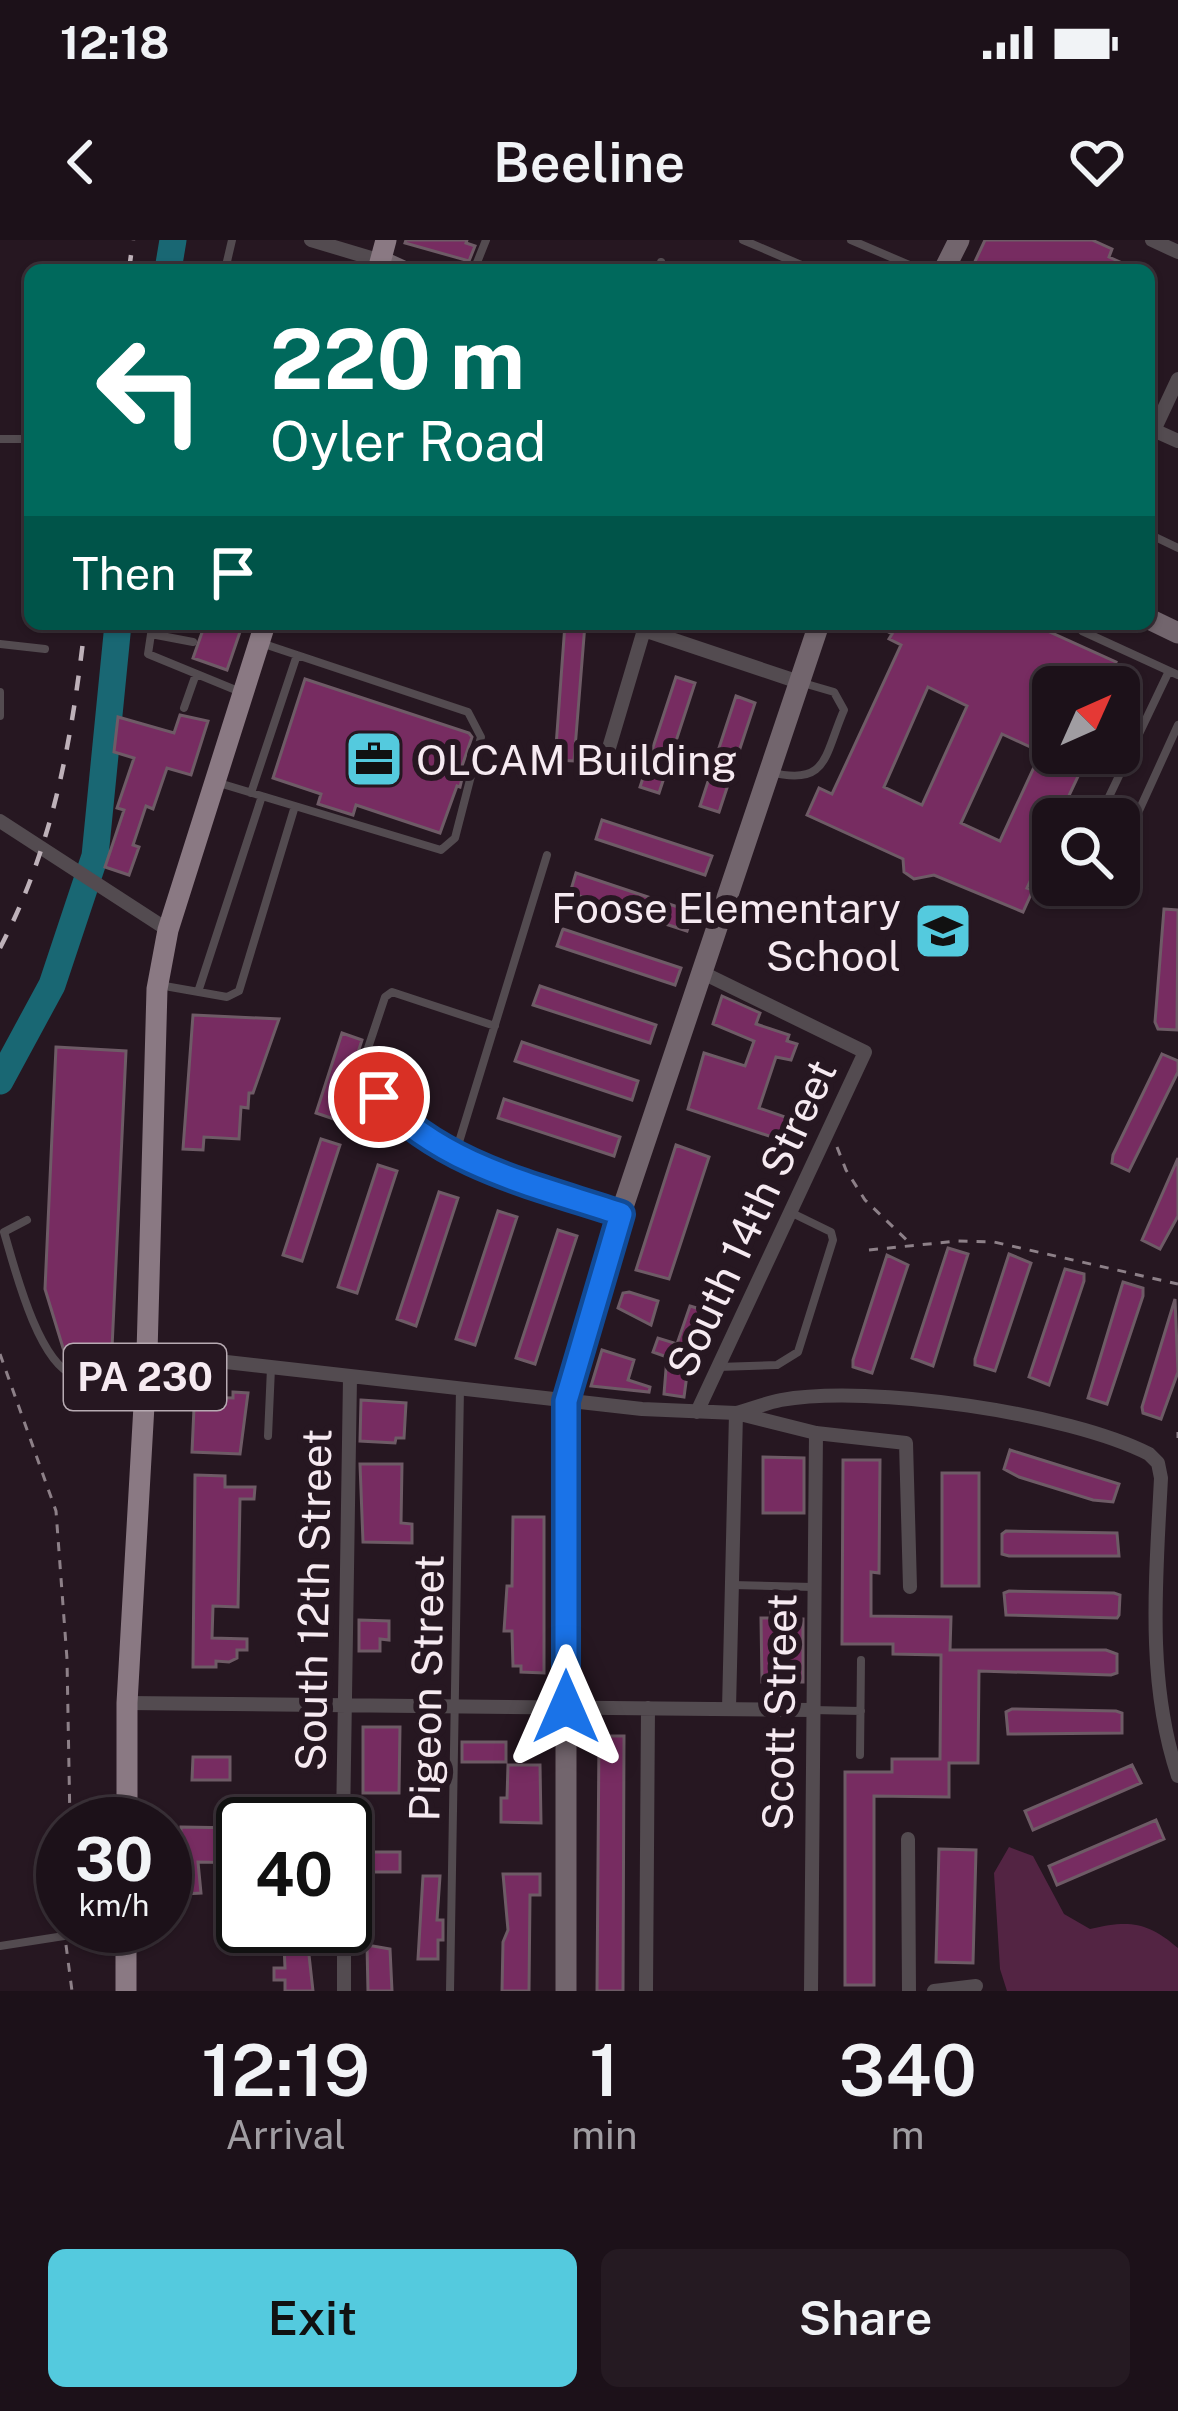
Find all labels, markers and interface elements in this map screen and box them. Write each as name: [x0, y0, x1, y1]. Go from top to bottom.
text: 12:18: [60, 16, 169, 69]
icon: back: [48, 129, 114, 195]
icon: heart: [1064, 129, 1130, 195]
text: Beeline: [493, 131, 685, 194]
text: 220 m: [270, 309, 525, 408]
icon: left: [72, 312, 228, 468]
text: Oyler Road: [270, 410, 546, 473]
icon: arrive: [200, 540, 266, 606]
text: Then: [72, 547, 176, 600]
north arrow: [1032, 666, 1140, 774]
map controls: [1032, 666, 1140, 906]
office icon: OLCAM Building: [343, 728, 405, 790]
place label: OLCAM Building: [416, 735, 737, 784]
button: search: [1032, 798, 1140, 906]
place label: Foose Elementary School: [551, 883, 901, 980]
school or university icon: Foose Elementary School: [912, 900, 974, 962]
pin: [328, 1046, 430, 1148]
street label: South 14th Street: [656, 1052, 846, 1384]
icon: arrive: [346, 1064, 412, 1130]
road number: PA 230: [64, 1344, 226, 1410]
street label: South 12th Street: [286, 1428, 340, 1772]
street label: Pigeon Street: [399, 1554, 453, 1822]
street label: Scott Street: [752, 1593, 806, 1831]
position arrow: [503, 1644, 629, 1770]
speed limit sign: 40: [216, 1797, 372, 1953]
text: 30: [75, 1824, 153, 1895]
text: km/h: [79, 1887, 149, 1923]
text: 12:19: [201, 2028, 370, 2112]
text: 1: [589, 2028, 619, 2112]
text: 340: [839, 2028, 977, 2112]
text: Arrival: [225, 2112, 346, 2158]
text: min: [571, 2112, 637, 2158]
text: m: [891, 2112, 925, 2158]
button: Exit: [48, 2249, 577, 2387]
button: Share: [601, 2249, 1130, 2387]

